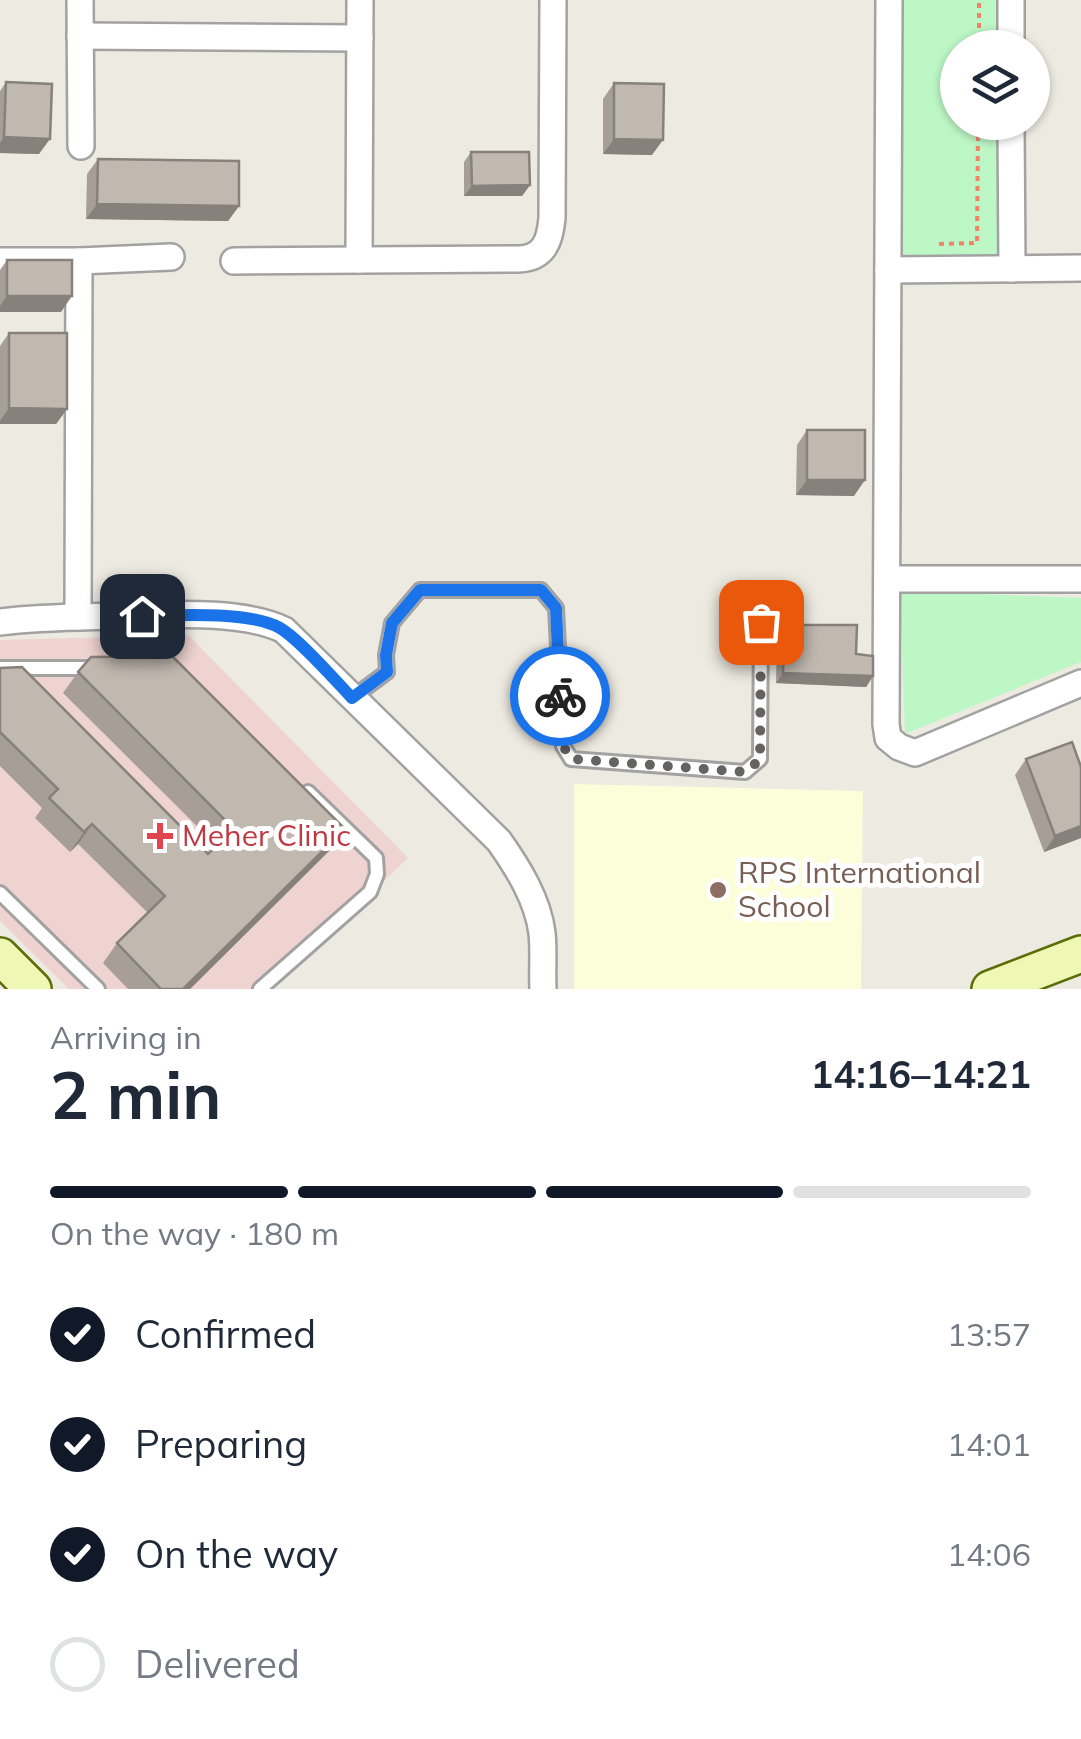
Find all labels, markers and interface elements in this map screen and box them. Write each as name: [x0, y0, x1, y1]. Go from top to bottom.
map controls: [940, 30, 1050, 140]
button: layers: [940, 30, 1050, 140]
pin: [100, 574, 185, 659]
pin: [719, 580, 804, 665]
icon: home: [115, 589, 170, 644]
icon: bag: [734, 595, 789, 650]
courier: [510, 646, 610, 746]
icon: bike: [533, 669, 588, 724]
place label: Meher Clinic: [182, 816, 351, 854]
marker: Meher Clinic: [147, 823, 173, 849]
place label: RPS International School: [738, 853, 981, 925]
marker: RPS International School: [707, 879, 729, 901]
text: Arriving in: [50, 1017, 202, 1057]
text: 14:16–14:21: [811, 1050, 1031, 1098]
text: 2 min: [50, 1054, 221, 1135]
text: On the way · 180 m: [50, 1213, 339, 1253]
icon: check: [50, 1307, 105, 1362]
text: Confirmed: [135, 1310, 316, 1358]
text: 13:57: [947, 1314, 1031, 1354]
icon: check: [50, 1417, 105, 1472]
text: Preparing: [135, 1420, 307, 1468]
text: 14:01: [947, 1424, 1031, 1464]
icon: check: [50, 1527, 105, 1582]
text: On the way: [135, 1530, 338, 1578]
text: 14:06: [947, 1534, 1031, 1574]
text: Delivered: [135, 1640, 300, 1688]

